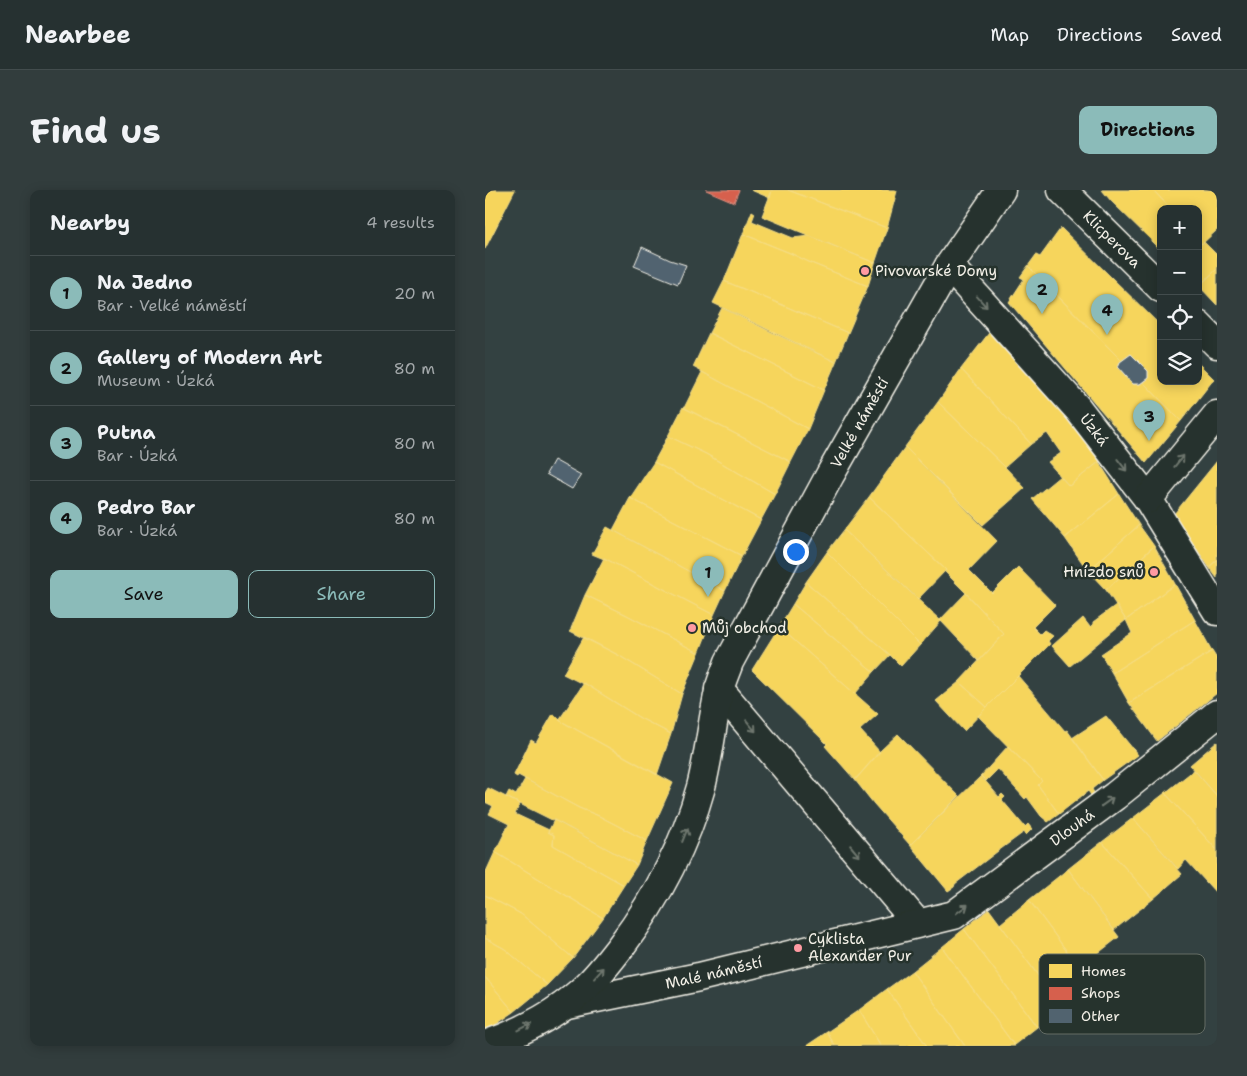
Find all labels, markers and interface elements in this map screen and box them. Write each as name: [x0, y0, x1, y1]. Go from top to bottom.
text: Nearbee: [25, 19, 131, 51]
text: Map: [991, 23, 1029, 47]
text: Directions: [1057, 23, 1143, 47]
text: Saved: [1171, 23, 1222, 47]
button: Directions: [1079, 106, 1217, 154]
text: Find us: [30, 107, 161, 154]
map controls: [1157, 205, 1202, 385]
button: +: [1157, 205, 1202, 250]
street label: Klicperova: [1078, 206, 1146, 273]
text: Nearby: [50, 209, 130, 237]
text: 4 results: [366, 212, 435, 233]
button: −: [1157, 250, 1202, 295]
place label: Pivovarské Domy: [875, 261, 997, 281]
marker: Pivovarské Domy: [859, 265, 871, 277]
text: Na Jedno: [97, 270, 193, 295]
pin: 2: [1026, 273, 1058, 314]
text: 1: [62, 283, 70, 304]
text: 20 m: [394, 283, 435, 304]
pin: 4: [1091, 294, 1123, 335]
text: Bar · Velké náměstí: [97, 295, 247, 316]
button: locate: [1157, 295, 1202, 340]
one-way arrow: [976, 296, 987, 309]
button: layers: [1157, 340, 1202, 385]
text: Gallery of Modern Art: [97, 345, 322, 370]
text: 2: [60, 358, 72, 379]
text: 80 m: [394, 358, 435, 379]
text: Museum · Úzká: [97, 370, 214, 391]
street label: Velké náměstí: [826, 374, 894, 472]
pin: 3: [1133, 400, 1165, 441]
street label: Úzká: [1075, 409, 1114, 451]
text: Putna: [97, 420, 155, 445]
text: 3: [60, 433, 72, 454]
text: 80 m: [394, 433, 435, 454]
text: Bar · Úzká: [97, 445, 177, 466]
one-way arrow: [1174, 455, 1185, 468]
one-way arrow: [1117, 458, 1127, 472]
text: Pedro Bar: [97, 495, 195, 520]
text: 4: [60, 508, 72, 529]
text: 80 m: [394, 508, 435, 529]
text: Bar · Úzká: [97, 520, 177, 541]
your location: [783, 539, 809, 565]
pin: 1: [692, 556, 724, 597]
place label: Hnízdo snů: [1063, 562, 1144, 582]
marker: Hnízdo snů: [1148, 566, 1160, 578]
button: Save: [50, 570, 238, 618]
button: Share: [248, 570, 435, 618]
place label: Můj obchod: [702, 618, 787, 638]
marker: Můj obchod: [686, 622, 698, 634]
one-way arrow: [745, 720, 756, 733]
one-way arrow: [1100, 797, 1114, 807]
street label: Dlouhá: [1046, 804, 1099, 851]
one-way arrow: [680, 828, 690, 843]
one-way arrow: [850, 844, 861, 857]
one-way arrow: [955, 904, 969, 914]
place label: Cyklista Alexander Pur: [808, 929, 912, 966]
marker: Cyklista Alexander Pur: [792, 942, 804, 954]
street label: Malé náměstí: [663, 952, 765, 994]
legend: [1039, 954, 1205, 1034]
text: Homes: [1081, 962, 1126, 980]
one-way arrow: [593, 966, 605, 979]
text: Shops: [1081, 984, 1120, 1002]
text: Other: [1081, 1007, 1120, 1025]
one-way arrow: [517, 1022, 532, 1031]

